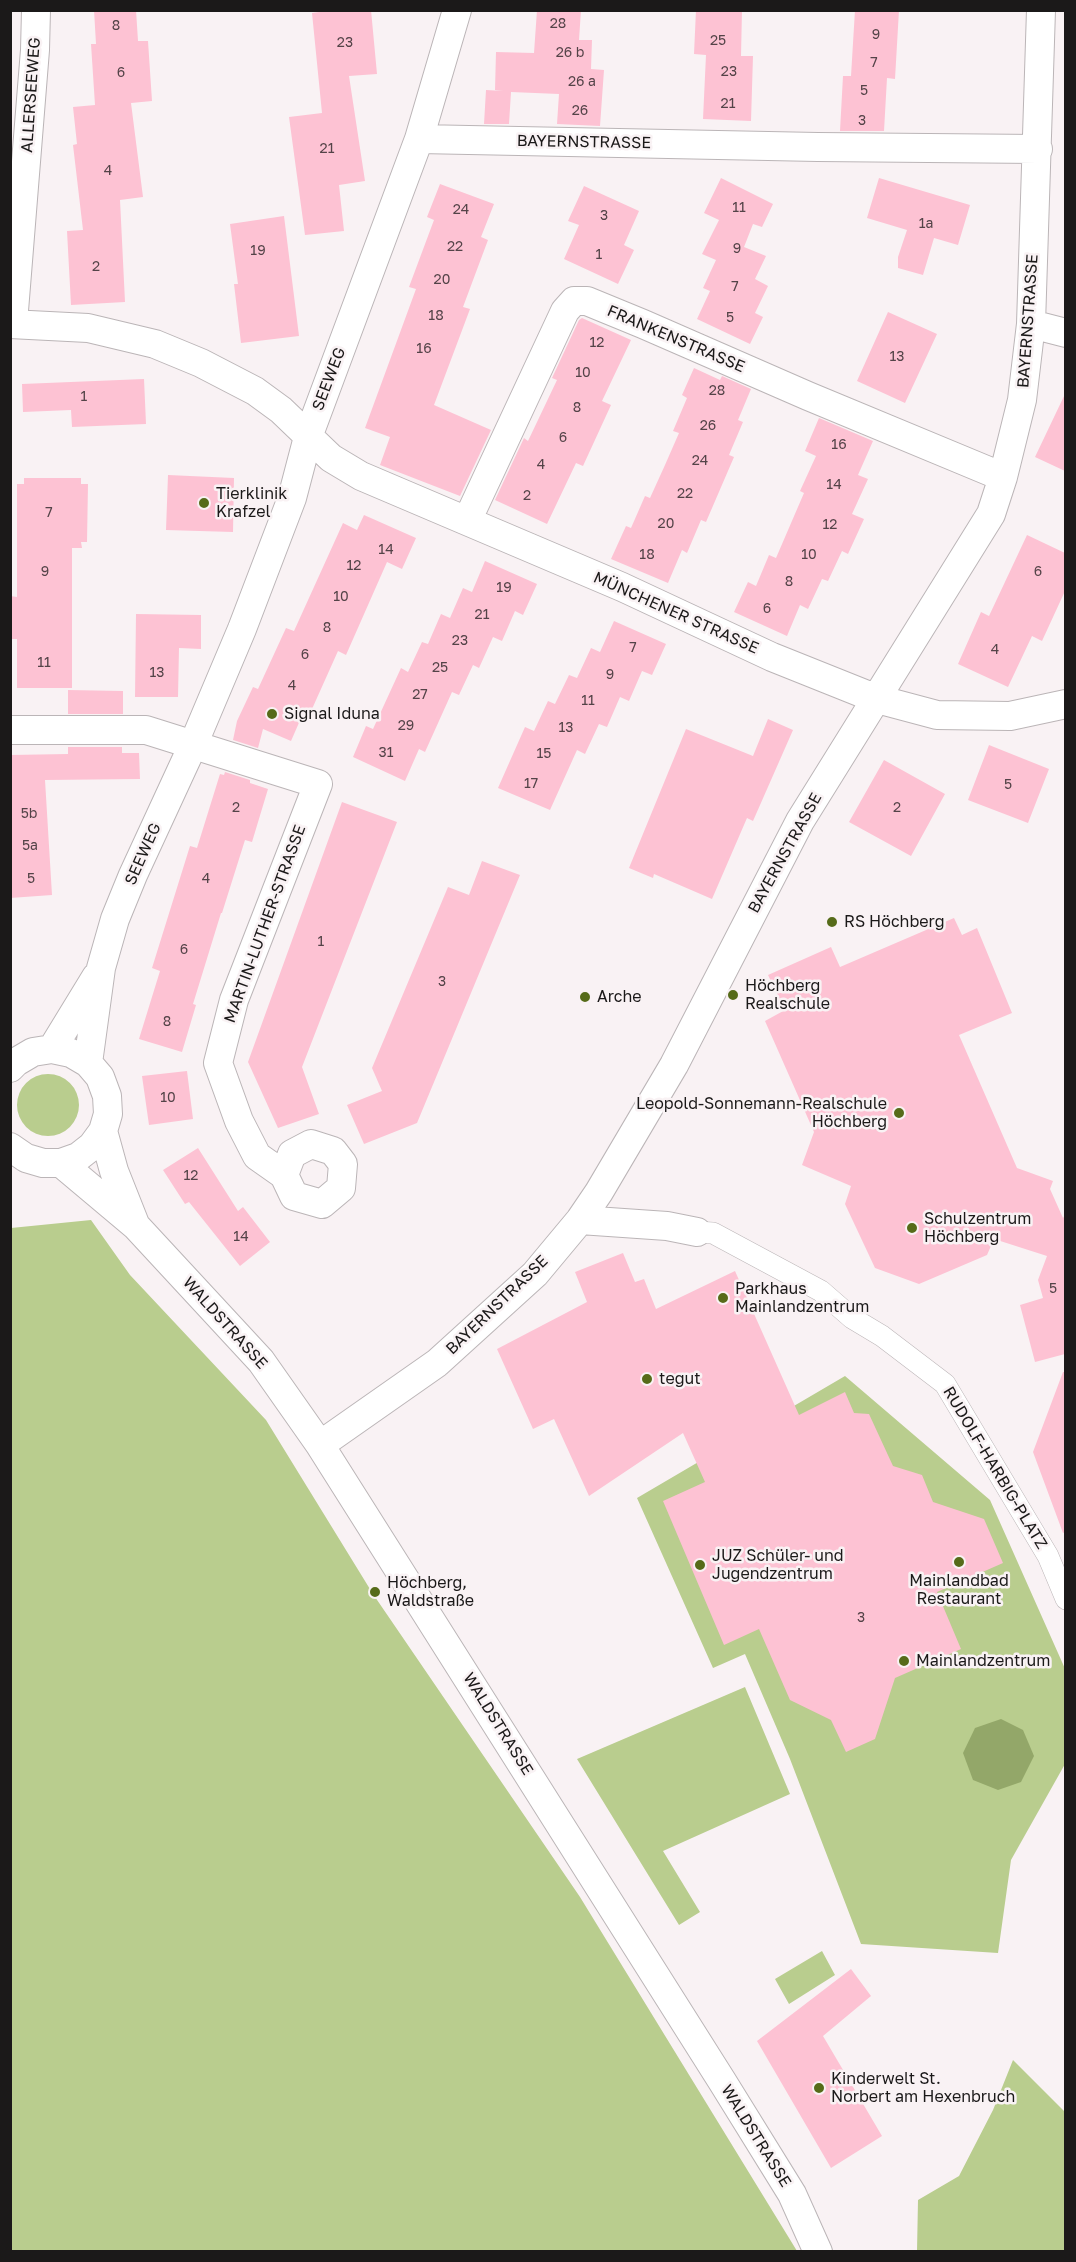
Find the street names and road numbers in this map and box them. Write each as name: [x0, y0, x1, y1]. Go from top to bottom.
street label: ALLERSEEWEG: [17, 37, 45, 153]
street label: BAYERNSTRASSE: [517, 131, 651, 153]
street label: BAYERNSTRASSE: [1014, 253, 1042, 389]
street label: FRANKENSTRASSE: [604, 301, 748, 377]
street label: SEEWEG: [308, 345, 350, 413]
street label: MÜNCHENER STRASSE: [590, 568, 762, 658]
street label: BAYERNSTRASSE: [744, 790, 826, 916]
street label: SEEWEG: [121, 820, 165, 888]
street label: MARTIN-LUTHER-STRASSE: [220, 822, 310, 1026]
street label: BAYERNSTRASSE: [442, 1251, 552, 1359]
street label: WALDSTRASSE: [179, 1273, 271, 1373]
street label: RUDOLF-HARBIG-PLATZ: [939, 1383, 1051, 1553]
street label: WALDSTRASSE: [459, 1669, 537, 1779]
street label: WALDSTRASSE: [717, 2081, 795, 2191]

